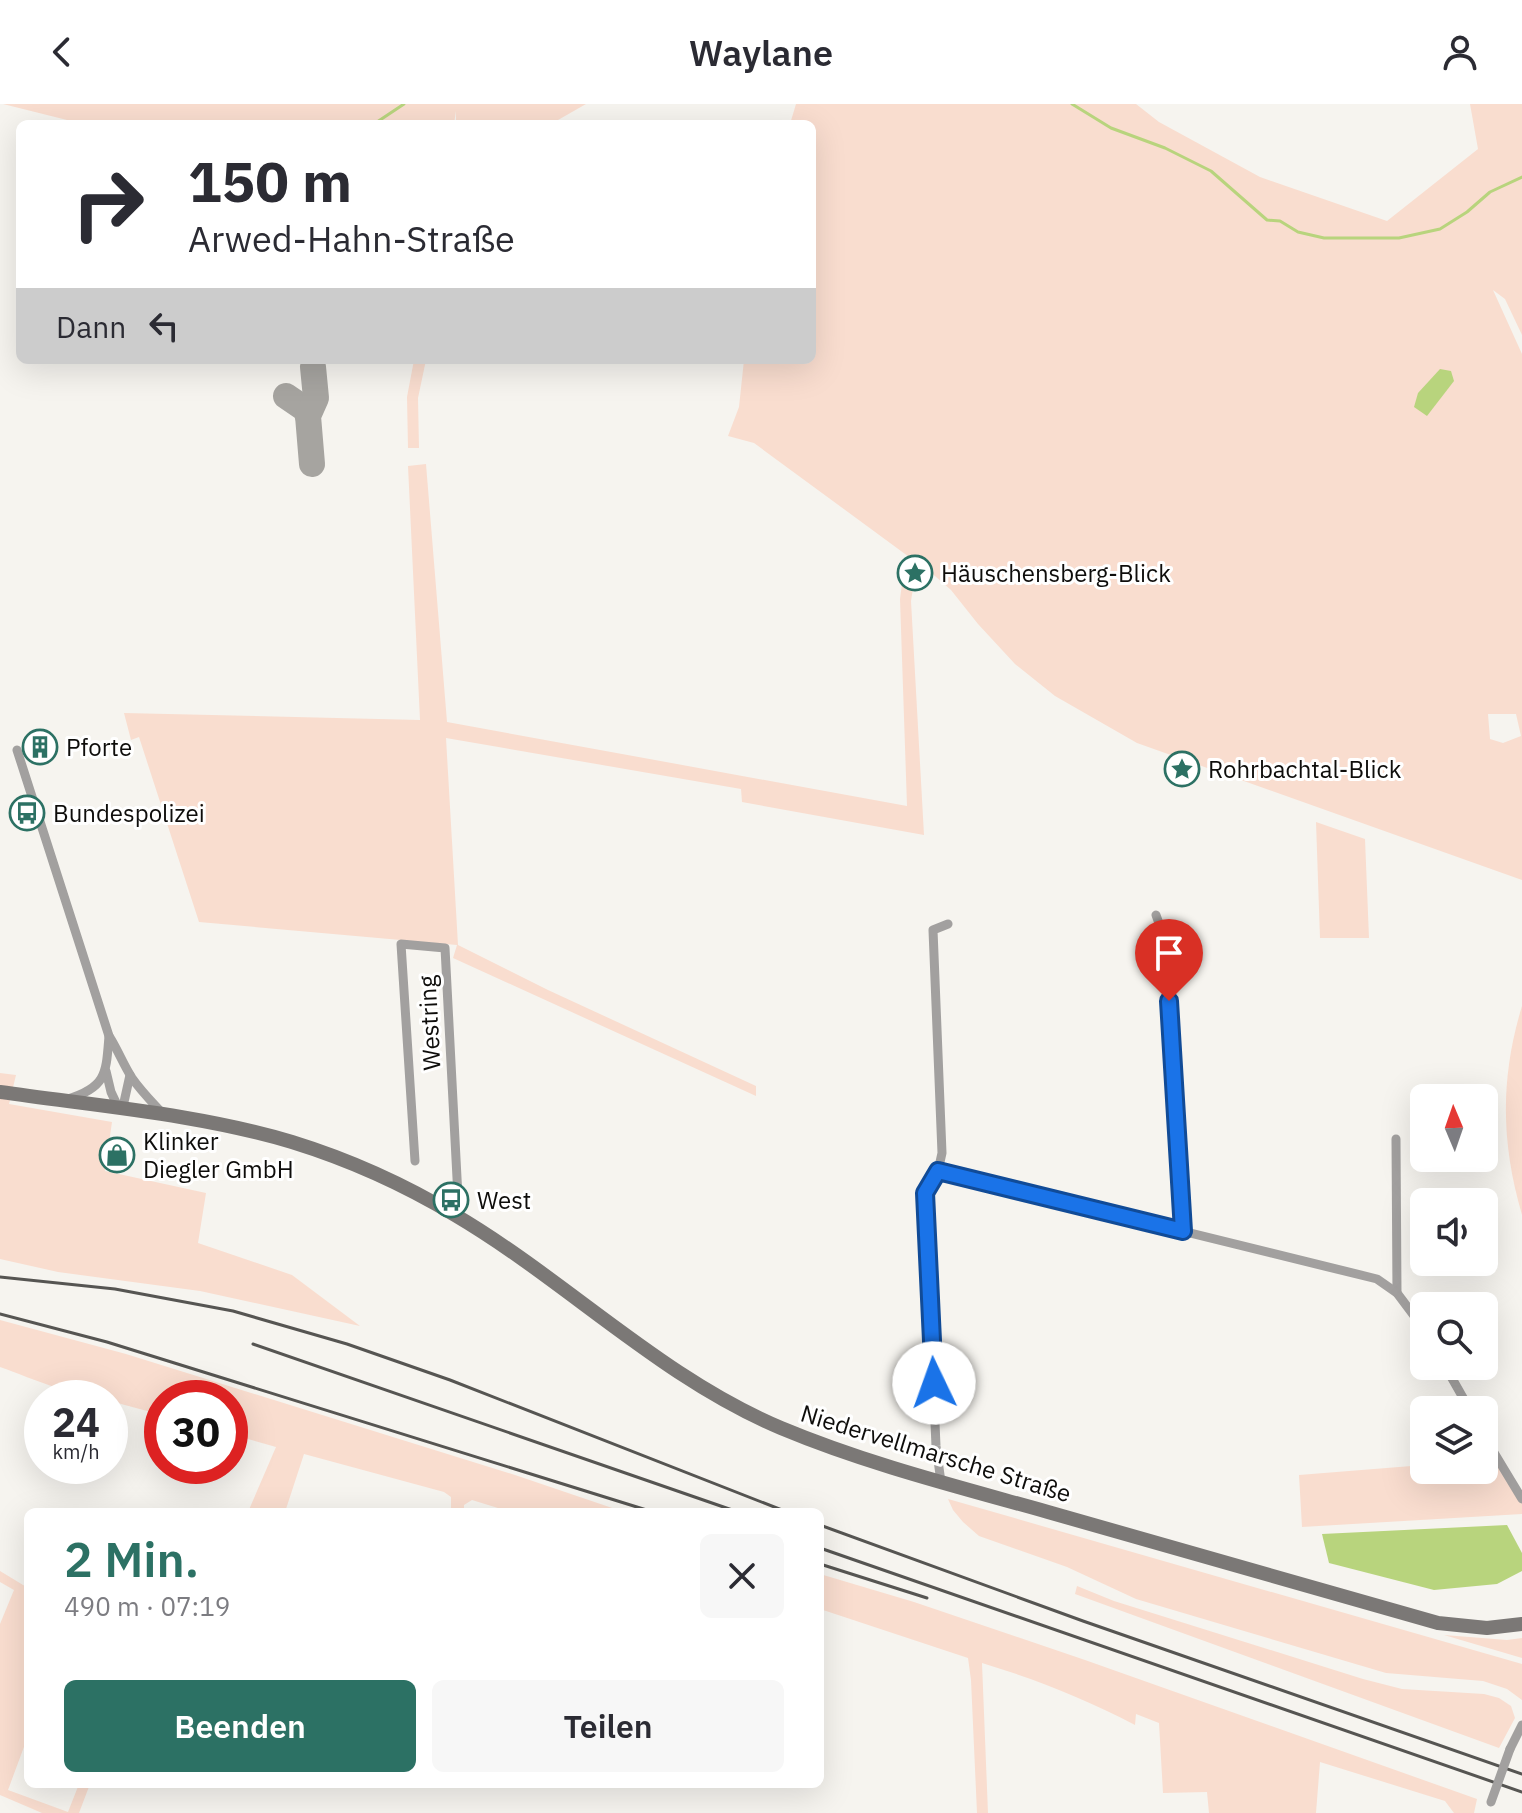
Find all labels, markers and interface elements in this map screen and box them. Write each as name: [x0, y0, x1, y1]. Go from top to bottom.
text: Waylane: [689, 29, 833, 76]
icon: back: [40, 30, 84, 74]
icon: person: [1438, 30, 1482, 74]
text: 150 m: [188, 145, 352, 217]
icon: right: [56, 152, 160, 256]
text: Arwed-Hahn-Straße: [188, 215, 515, 262]
icon: left: [142, 304, 186, 348]
text: Dann: [56, 307, 126, 346]
place icon: Häuschensberg-Blick: [896, 554, 934, 592]
place label: Häuschensberg-Blick: [941, 557, 1171, 589]
building icon: Pforte: [21, 728, 59, 766]
place label: Pforte: [66, 731, 132, 763]
place icon: Rohrbachtal-Blick: [1163, 750, 1201, 788]
place label: Rohrbachtal-Blick: [1208, 753, 1402, 785]
bus stop icon: Bundespolizei: [8, 794, 46, 832]
place label: Bundespolizei: [53, 797, 205, 829]
pin: [1135, 919, 1203, 1001]
icon: arrive: [1147, 931, 1191, 975]
street label: Westring: [411, 974, 447, 1071]
north arrow: [1410, 1084, 1498, 1172]
map controls: [1410, 1084, 1498, 1484]
place label: Klinker Diegler GmbH: [143, 1125, 294, 1185]
shop icon: Klinker Diegler GmbH: [98, 1136, 136, 1174]
bus stop icon: West: [432, 1181, 470, 1219]
place label: West: [477, 1184, 531, 1216]
button: sound: [1410, 1188, 1498, 1276]
button: search: [1410, 1292, 1498, 1380]
position arrow: [892, 1341, 976, 1425]
speed limit sign: 30: [144, 1380, 248, 1484]
text: 24: [52, 1396, 100, 1448]
button: layers: [1410, 1396, 1498, 1484]
street label: Niedervellmarsche Straße: [797, 1397, 1075, 1509]
text: km/h: [52, 1438, 100, 1465]
text: 2 Min.: [64, 1528, 199, 1590]
button: close: [700, 1534, 784, 1618]
text: 490 m · 07:19: [64, 1589, 230, 1623]
button: Beenden: [64, 1680, 416, 1772]
button: Teilen: [432, 1680, 784, 1772]

